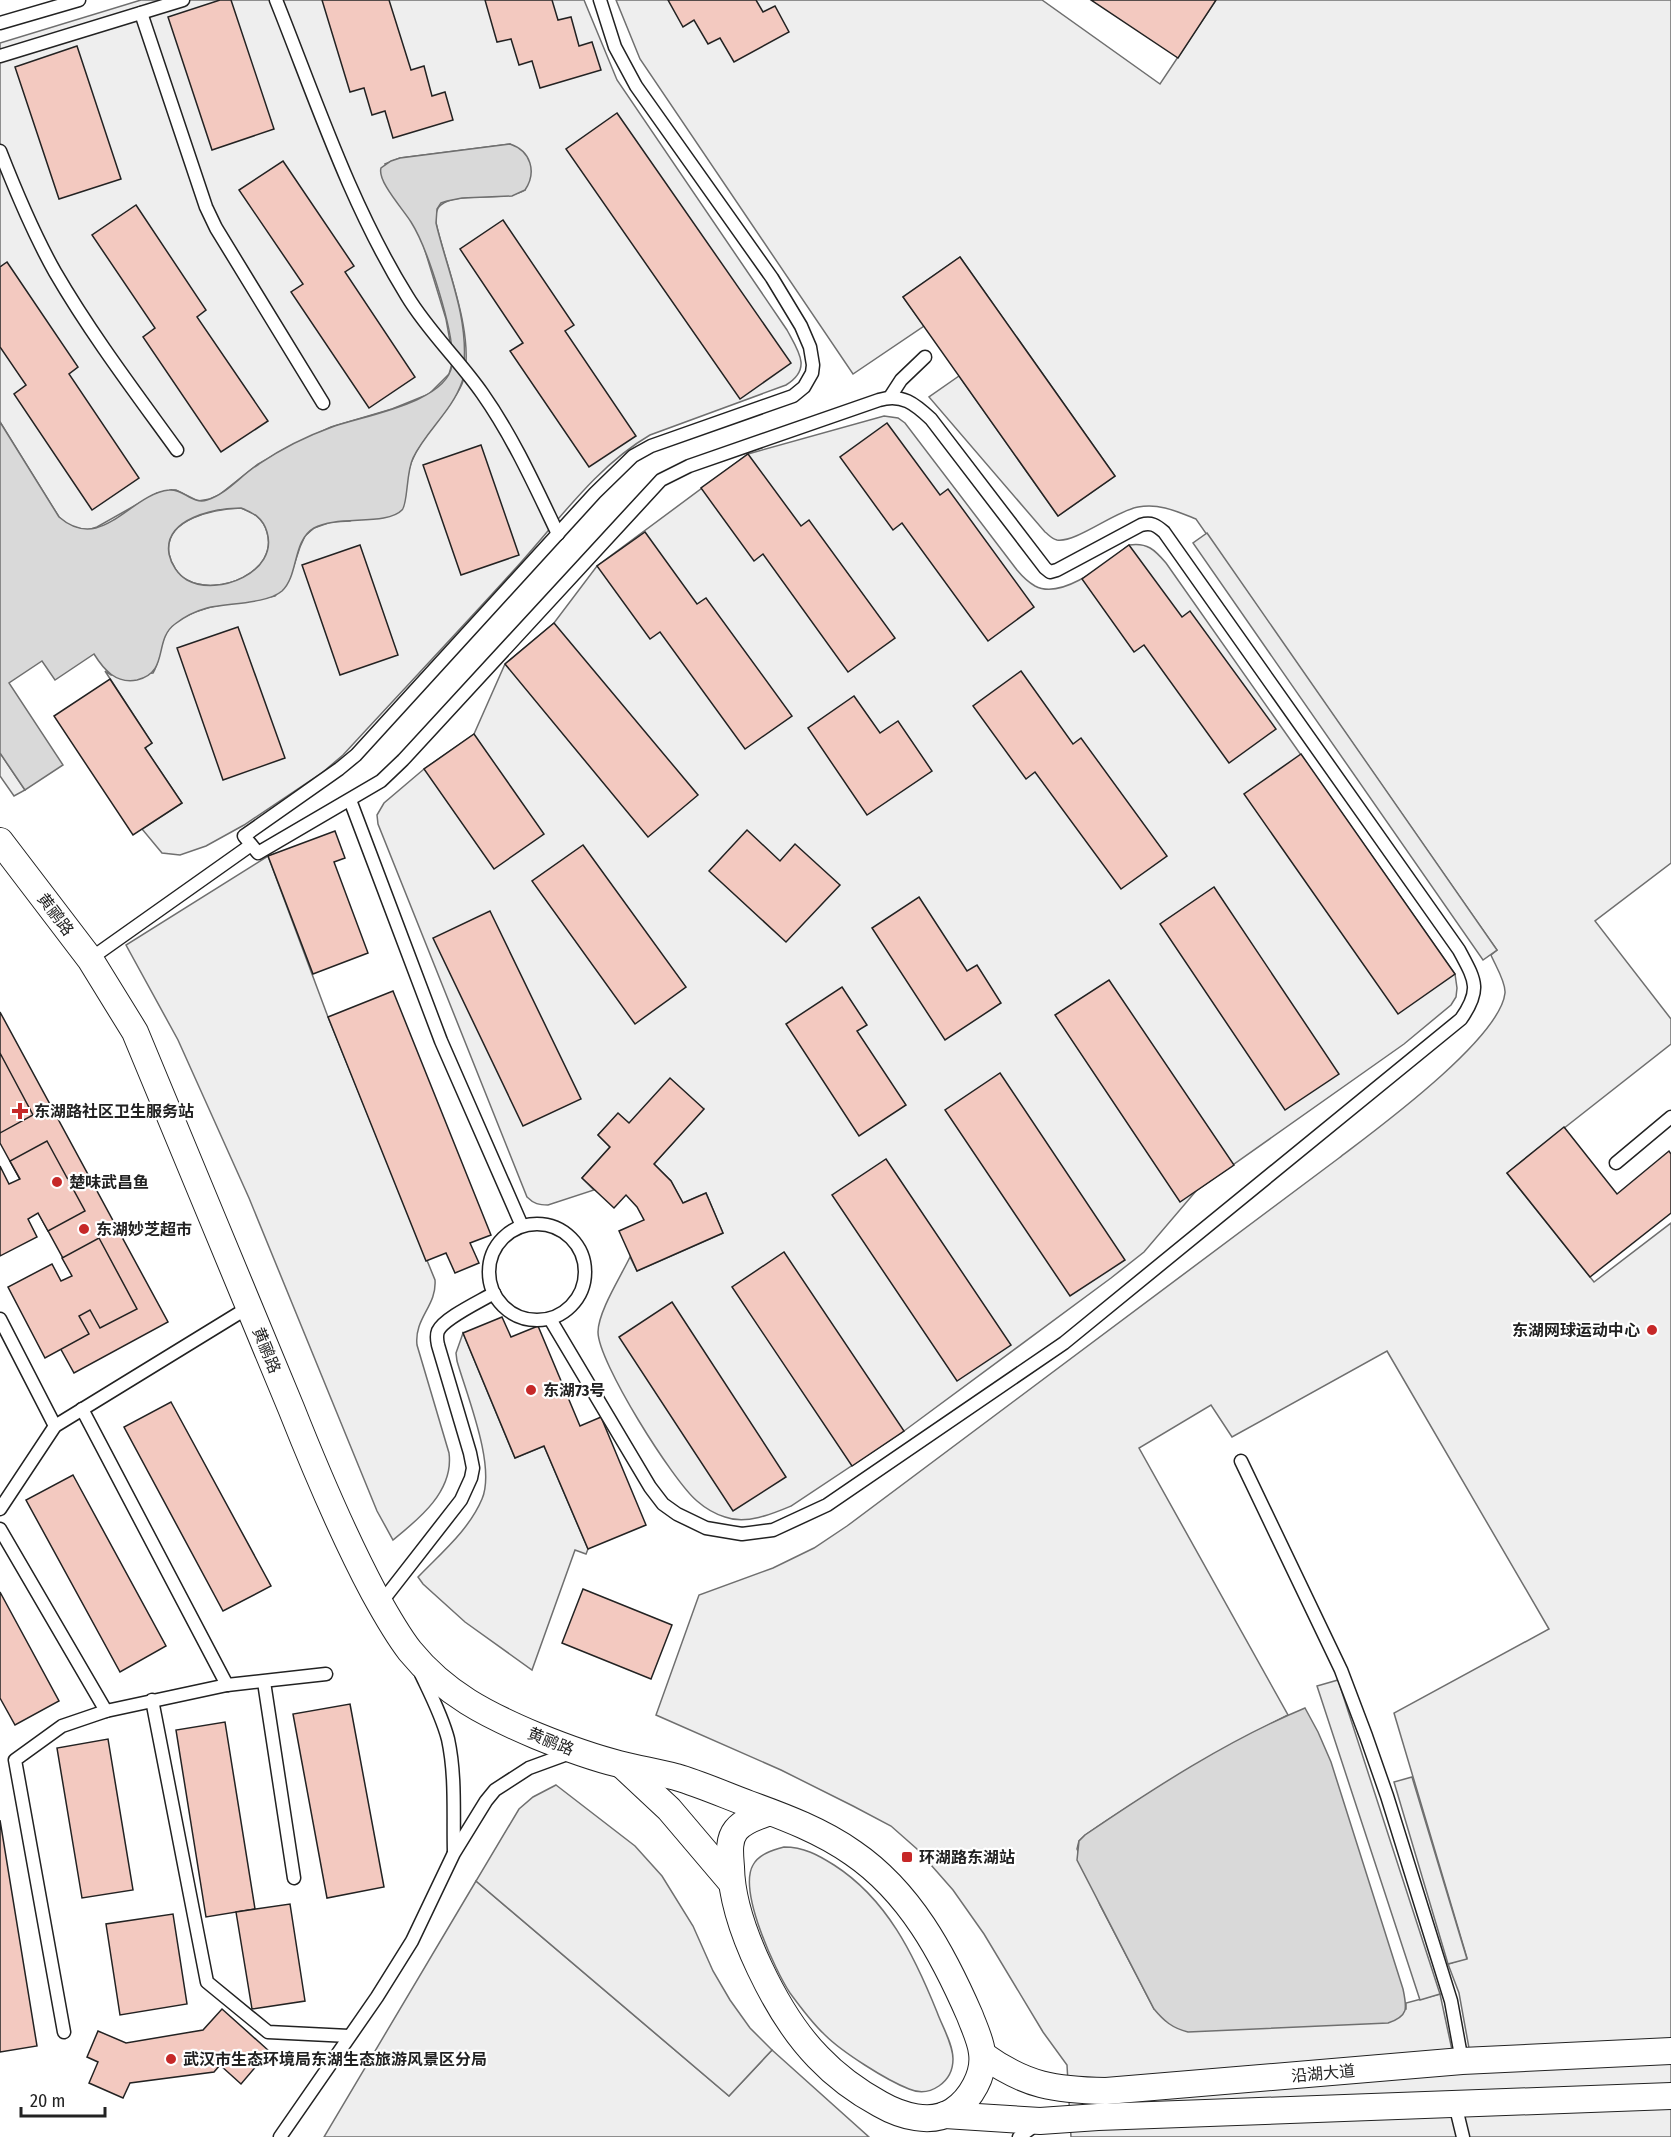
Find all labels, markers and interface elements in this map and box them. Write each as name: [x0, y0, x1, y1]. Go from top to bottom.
street label: 黄鹂路: [34, 889, 78, 939]
marker: 东湖路社区卫生服务站: [11, 1102, 29, 1120]
place label: 东湖路社区卫生服务站: [34, 1102, 194, 1121]
place label: 楚味武昌鱼: [69, 1173, 149, 1192]
marker: 楚味武昌鱼: [50, 1175, 64, 1189]
place label: 东湖妙芝超市: [96, 1220, 192, 1239]
marker: 东湖妙芝超市: [77, 1222, 91, 1236]
place label: 东湖网球运动中心: [1512, 1321, 1640, 1340]
marker: 东湖网球运动中心: [1645, 1323, 1659, 1337]
street label: 黄鹂路: [249, 1324, 284, 1376]
place label: 东湖73号: [543, 1381, 605, 1400]
marker: 东湖73号: [524, 1383, 538, 1397]
street label: 黄鹂路: [525, 1724, 577, 1759]
place label: 环湖路东湖站: [919, 1848, 1015, 1867]
marker: 环湖路东湖站: [900, 1850, 914, 1864]
place label: 武汉市生态环境局东湖生态旅游风景区分局: [183, 2050, 487, 2069]
marker: 武汉市生态环境局东湖生态旅游风景区分局: [164, 2052, 178, 2066]
street label: 沿湖大道: [1290, 2061, 1356, 2086]
scale bar: [21, 2080, 105, 2118]
text: 20 m: [30, 2090, 65, 2112]

